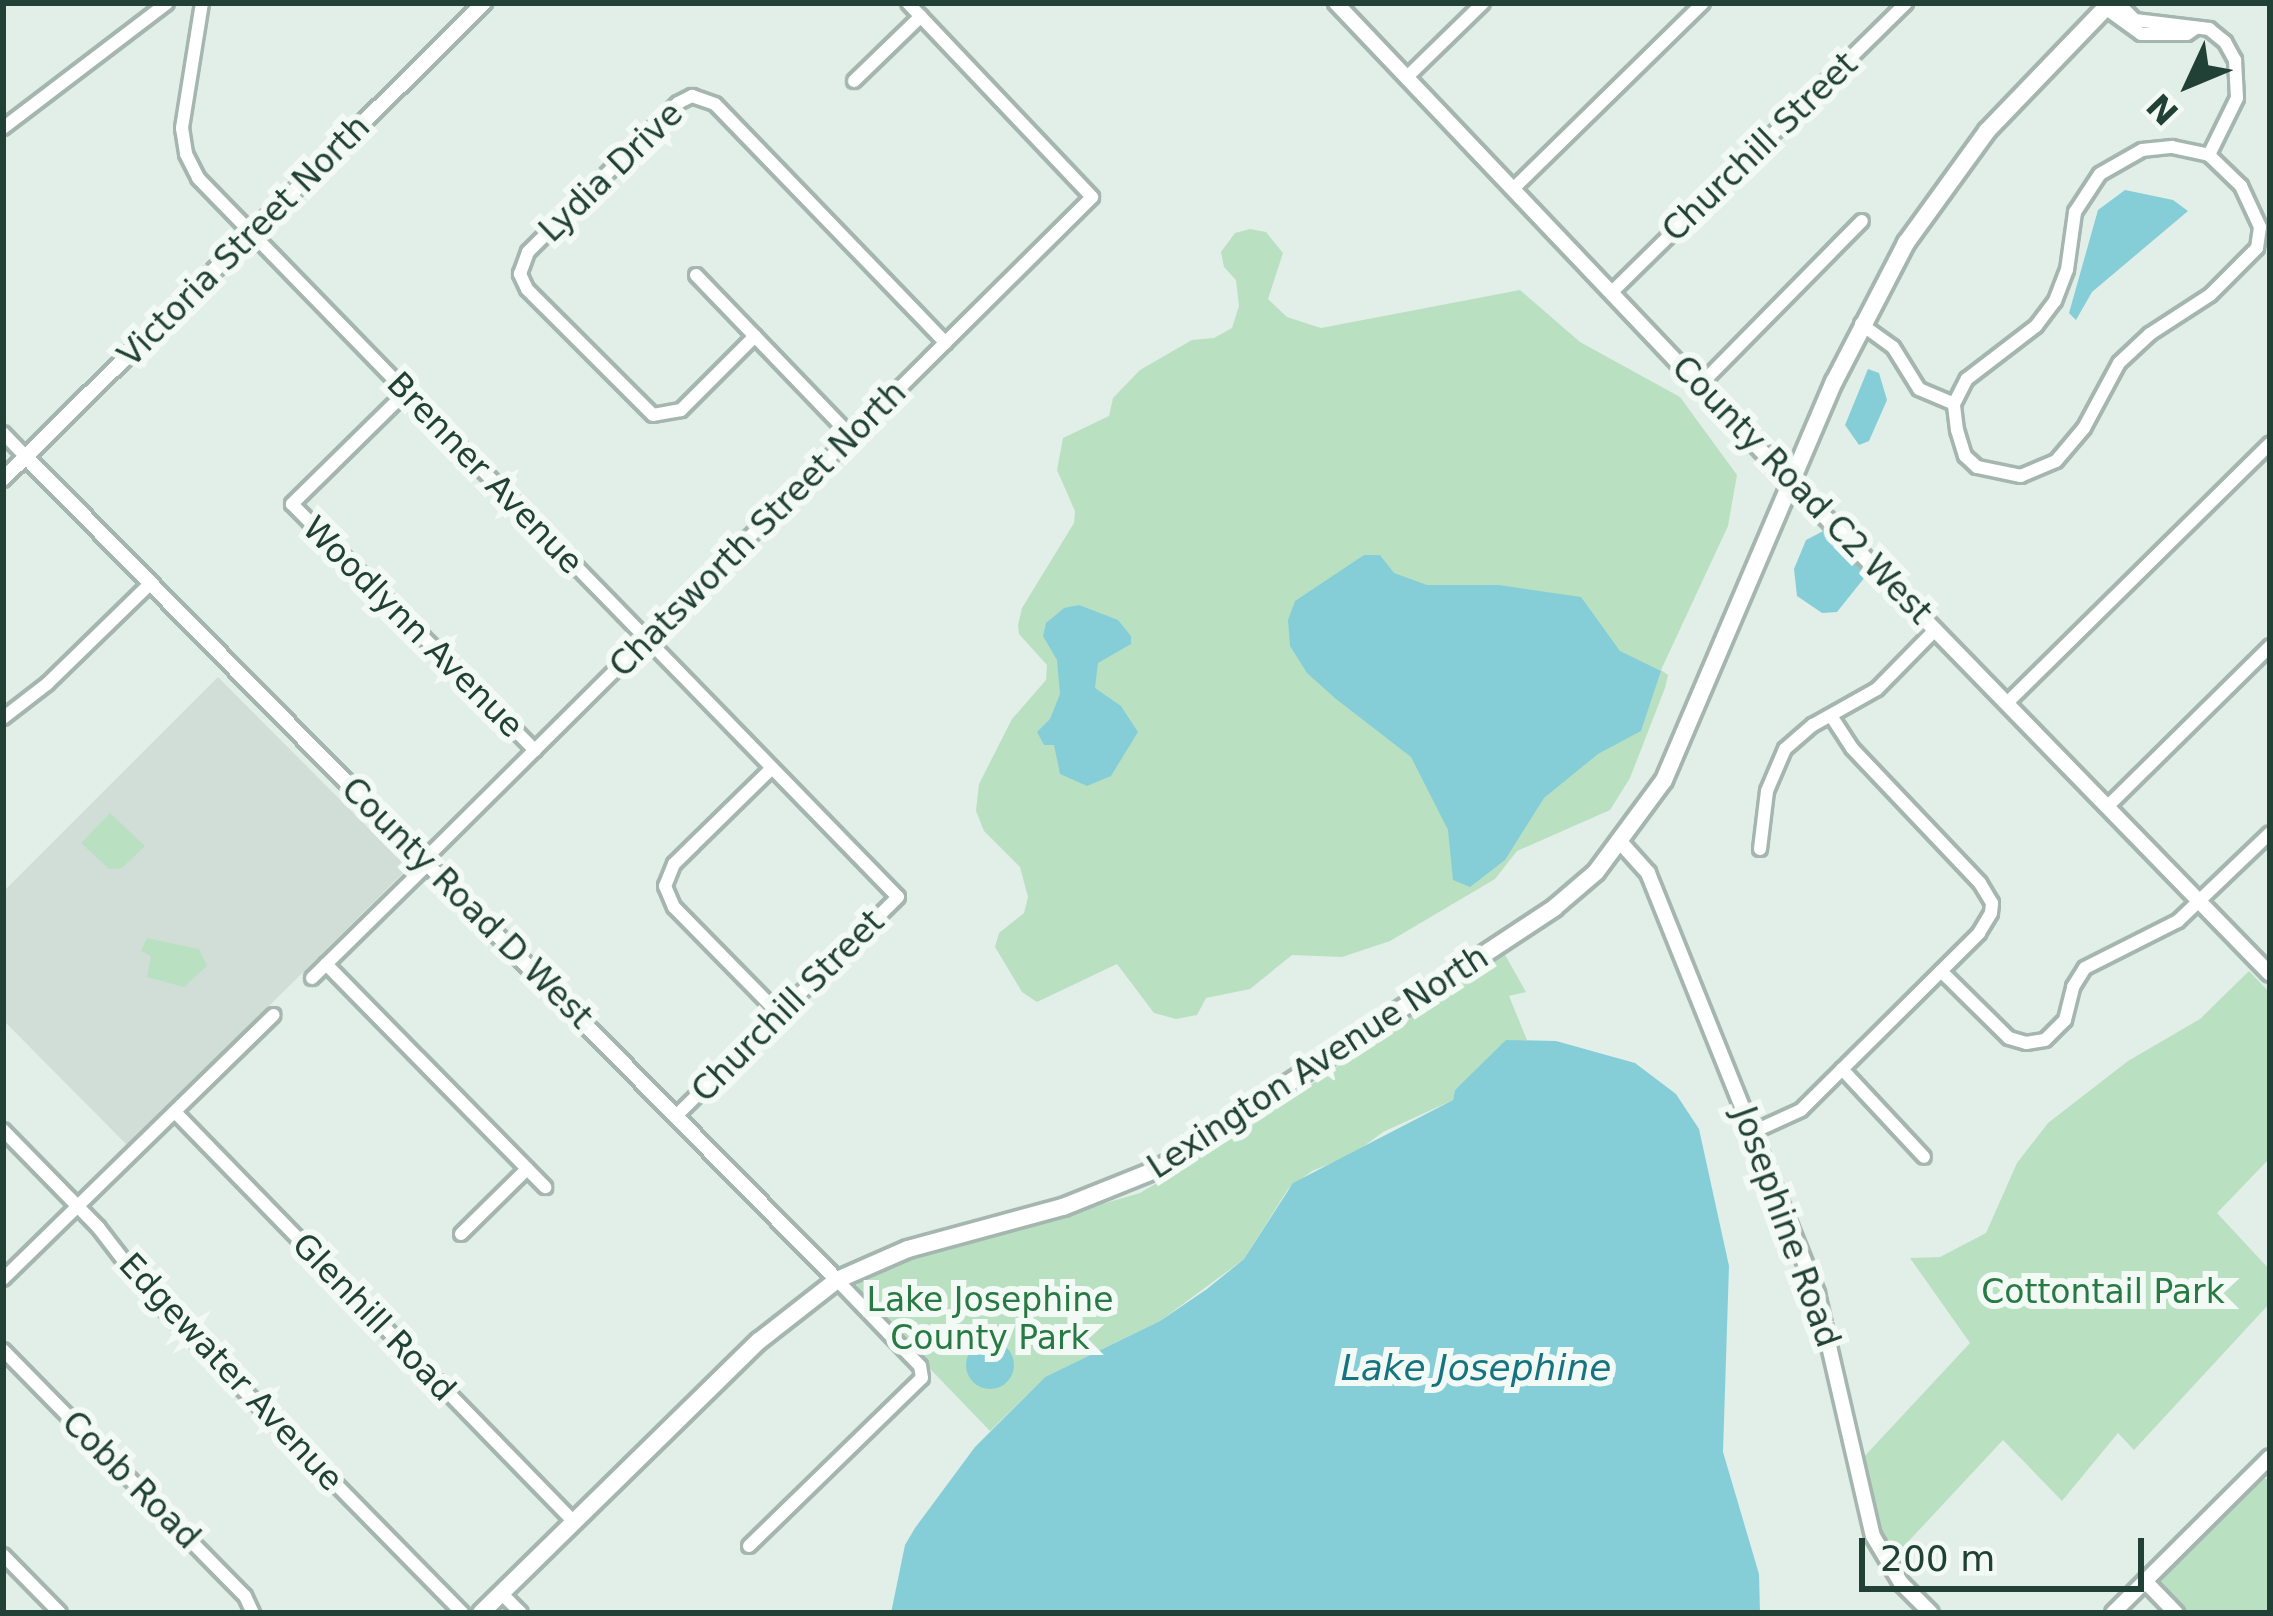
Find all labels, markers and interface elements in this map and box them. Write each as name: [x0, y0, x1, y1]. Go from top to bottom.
north arrow: [2129, 24, 2249, 144]
street label: Churchill Street: [1655, 44, 1865, 250]
text: N: [2139, 86, 2186, 133]
street label: Lydia Drive: [531, 94, 691, 250]
street label: Victoria Street North: [110, 107, 378, 375]
street label: County Road C2 West: [1664, 348, 1940, 632]
street label: Brenner Avenue: [379, 364, 591, 582]
street label: Chatsworth Street North: [602, 373, 914, 685]
street label: Woodlynn Avenue: [294, 508, 532, 746]
street label: County Road D West: [333, 769, 601, 1037]
street label: Churchill Street: [684, 902, 892, 1110]
street label: Lexington Avenue North: [1140, 937, 1496, 1187]
street label: Josephine Road: [1724, 1101, 1848, 1353]
street label: Glenhill Road: [284, 1225, 464, 1409]
street label: Edgewater Avenue: [111, 1245, 351, 1499]
park label: Cottontail Park: [1981, 1272, 2225, 1312]
park label: Lake Josephine County Park: [866, 1280, 1114, 1358]
water label: Lake Josephine: [1341, 1346, 1611, 1390]
street label: Cobb Road: [54, 1403, 208, 1557]
scale bar: [1865, 1514, 2150, 1588]
text: 200 m: [1880, 1538, 1995, 1579]

